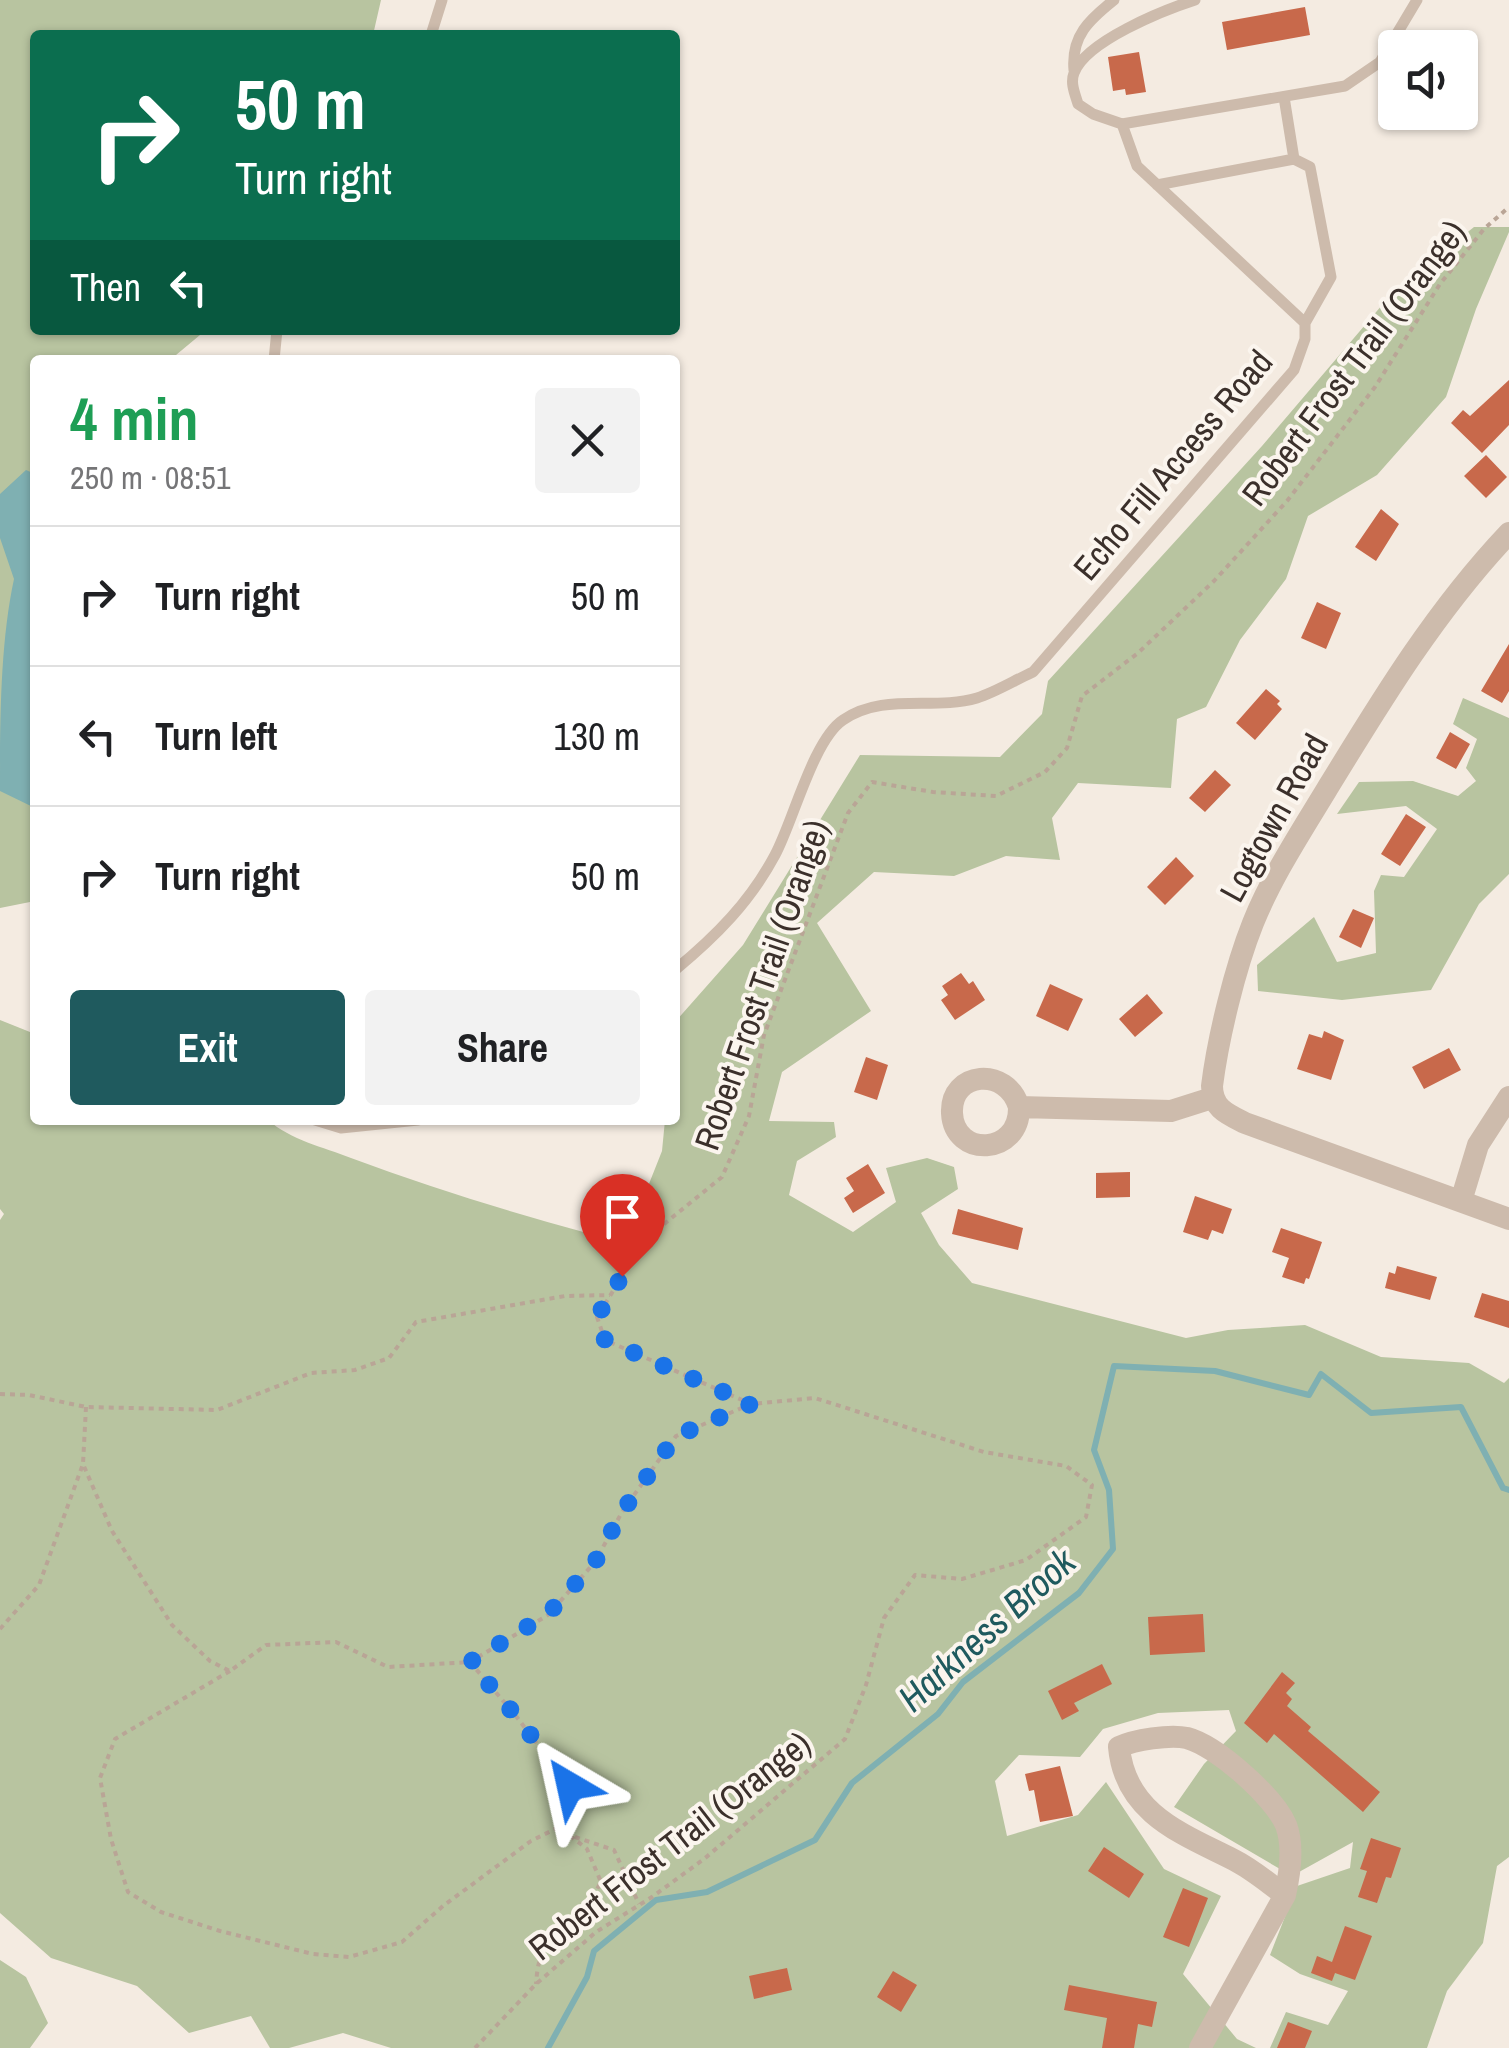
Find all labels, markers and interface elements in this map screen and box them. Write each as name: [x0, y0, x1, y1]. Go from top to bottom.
map controls: [1378, 30, 1478, 130]
button: sound: [1378, 30, 1478, 130]
text: 50 m: [235, 57, 366, 151]
icon: right: [70, 70, 200, 200]
text: Turn right: [235, 147, 392, 208]
street label: Robert Frost Trail (Orange): [1231, 210, 1477, 515]
icon: left: [161, 260, 216, 315]
text: Then: [70, 262, 141, 313]
street label: Echo Fill Access Road: [1062, 340, 1283, 590]
text: 4 min: [70, 378, 199, 459]
button: close: [535, 388, 640, 493]
text: 250 m · 08:51: [70, 456, 230, 499]
icon: right: [70, 569, 125, 624]
text: Turn right: [155, 571, 300, 622]
text: 50 m: [571, 571, 640, 622]
icon: left: [70, 709, 125, 764]
text: Turn left: [155, 711, 277, 762]
text: 130 m: [553, 711, 640, 762]
street label: Logtown Road: [1208, 725, 1339, 910]
street label: Robert Frost Trail (Orange): [683, 814, 840, 1156]
icon: right: [70, 849, 125, 904]
text: Turn right: [155, 851, 300, 902]
text: 50 m: [571, 851, 640, 902]
button: Exit: [70, 990, 345, 1105]
button: Share: [365, 990, 640, 1105]
pin: [580, 1174, 665, 1277]
icon: arrive: [595, 1189, 650, 1244]
water label: Harkness Brook: [887, 1536, 1087, 1723]
street label: Robert Frost Trail (Orange): [519, 1721, 821, 1971]
position arrow: [518, 1734, 622, 1838]

